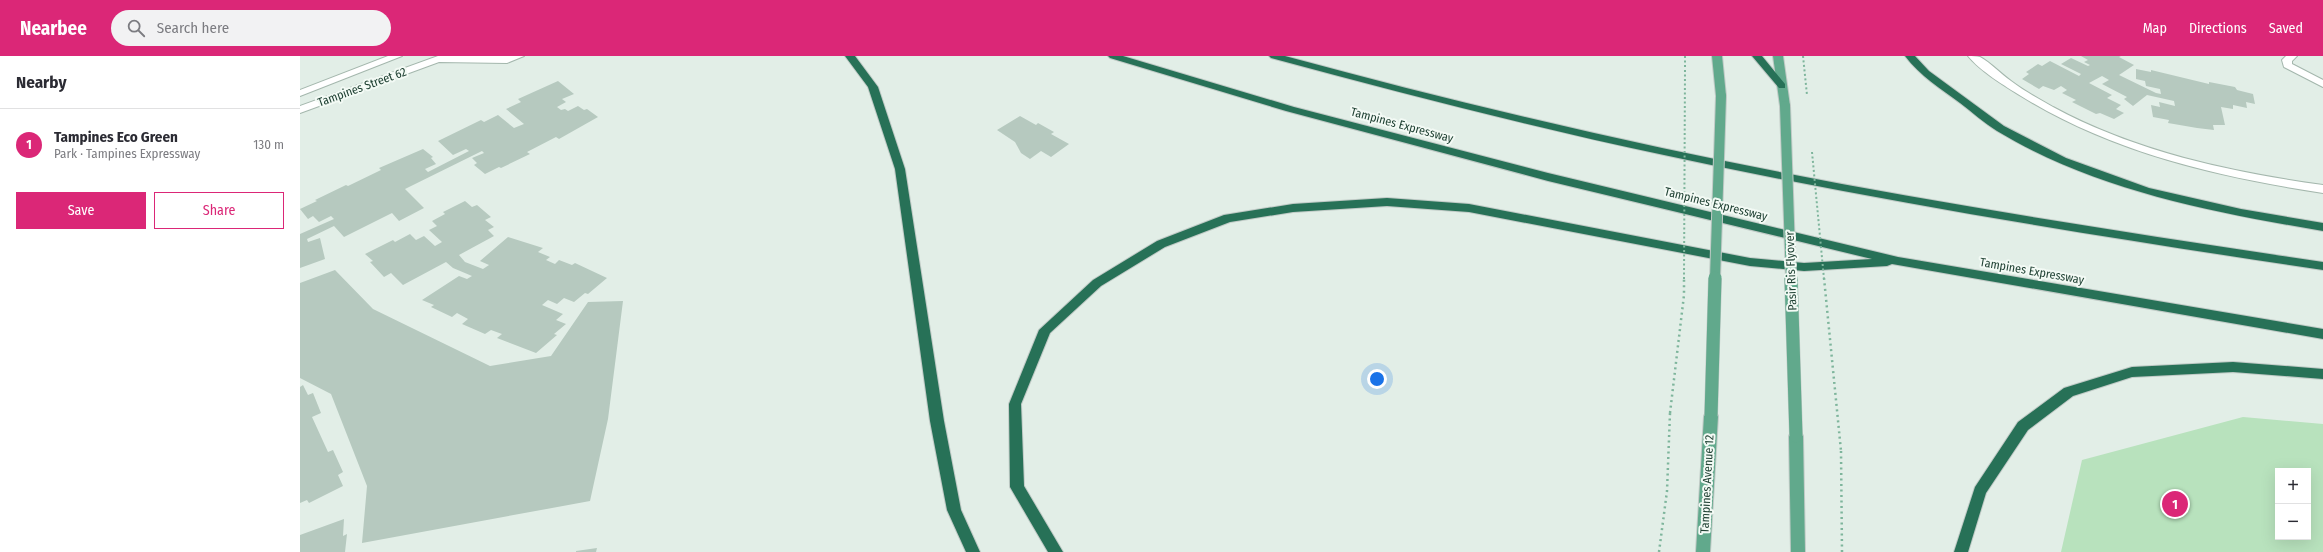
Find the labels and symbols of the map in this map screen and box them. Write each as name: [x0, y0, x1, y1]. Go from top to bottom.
street label: Tampines Street 62: [316, 64, 408, 110]
street label: Tampines Expressway: [1349, 105, 1455, 146]
street label: Tampines Expressway: [1663, 184, 1770, 224]
street label: Pasir Ris Flyover: [1783, 230, 1799, 311]
street label: Tampines Expressway: [1979, 255, 2086, 287]
your location: [1367, 369, 1387, 389]
street label: Tampines Avenue 12: [1697, 434, 1717, 534]
pin: 1: [2162, 489, 2188, 519]

